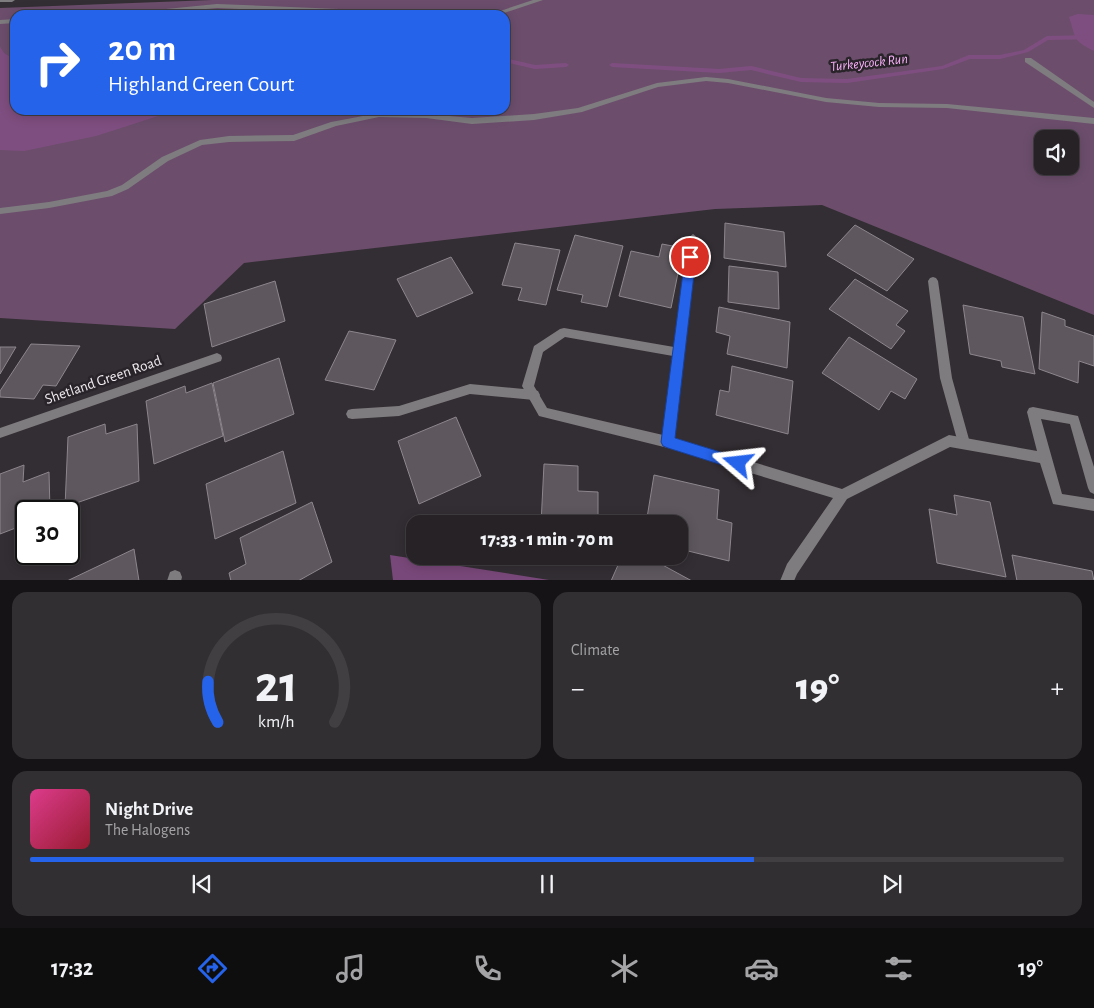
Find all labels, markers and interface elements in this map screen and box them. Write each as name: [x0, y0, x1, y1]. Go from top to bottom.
icon: right: [25, 30, 90, 95]
text: 20 m: [108, 32, 176, 67]
water label: Turkeycock Run: [830, 52, 908, 74]
text: Highland Green Court: [108, 73, 294, 95]
map controls: [1034, 130, 1079, 175]
button: sound: [1034, 130, 1079, 175]
pin: [669, 236, 711, 278]
icon: arrive: [676, 243, 704, 271]
street label: Shetland Green Road: [43, 353, 163, 407]
position arrow: [711, 436, 763, 488]
speed limit sign: 30: [15, 500, 80, 565]
text: 17:33 · 1 min · 70 m: [481, 530, 613, 549]
text: Climate: [571, 642, 620, 658]
text: 21: [255, 659, 298, 711]
text: 19°: [796, 669, 839, 707]
text: −: [571, 675, 584, 703]
text: +: [1051, 675, 1064, 703]
text: km/h: [258, 713, 295, 731]
text: Night Drive: [105, 800, 193, 819]
text: The Halogens: [105, 822, 190, 838]
icon: previous: [188, 870, 216, 898]
icon: pause: [533, 870, 561, 898]
icon: next: [878, 870, 906, 898]
icon: directions: [195, 951, 230, 986]
icon: music: [333, 951, 368, 986]
icon: phone: [470, 951, 505, 986]
icon: climate: [607, 951, 642, 986]
icon: car: [744, 951, 779, 986]
icon: filters: [881, 951, 916, 986]
text: 17:32: [51, 957, 93, 979]
text: 19°: [1018, 957, 1043, 979]

